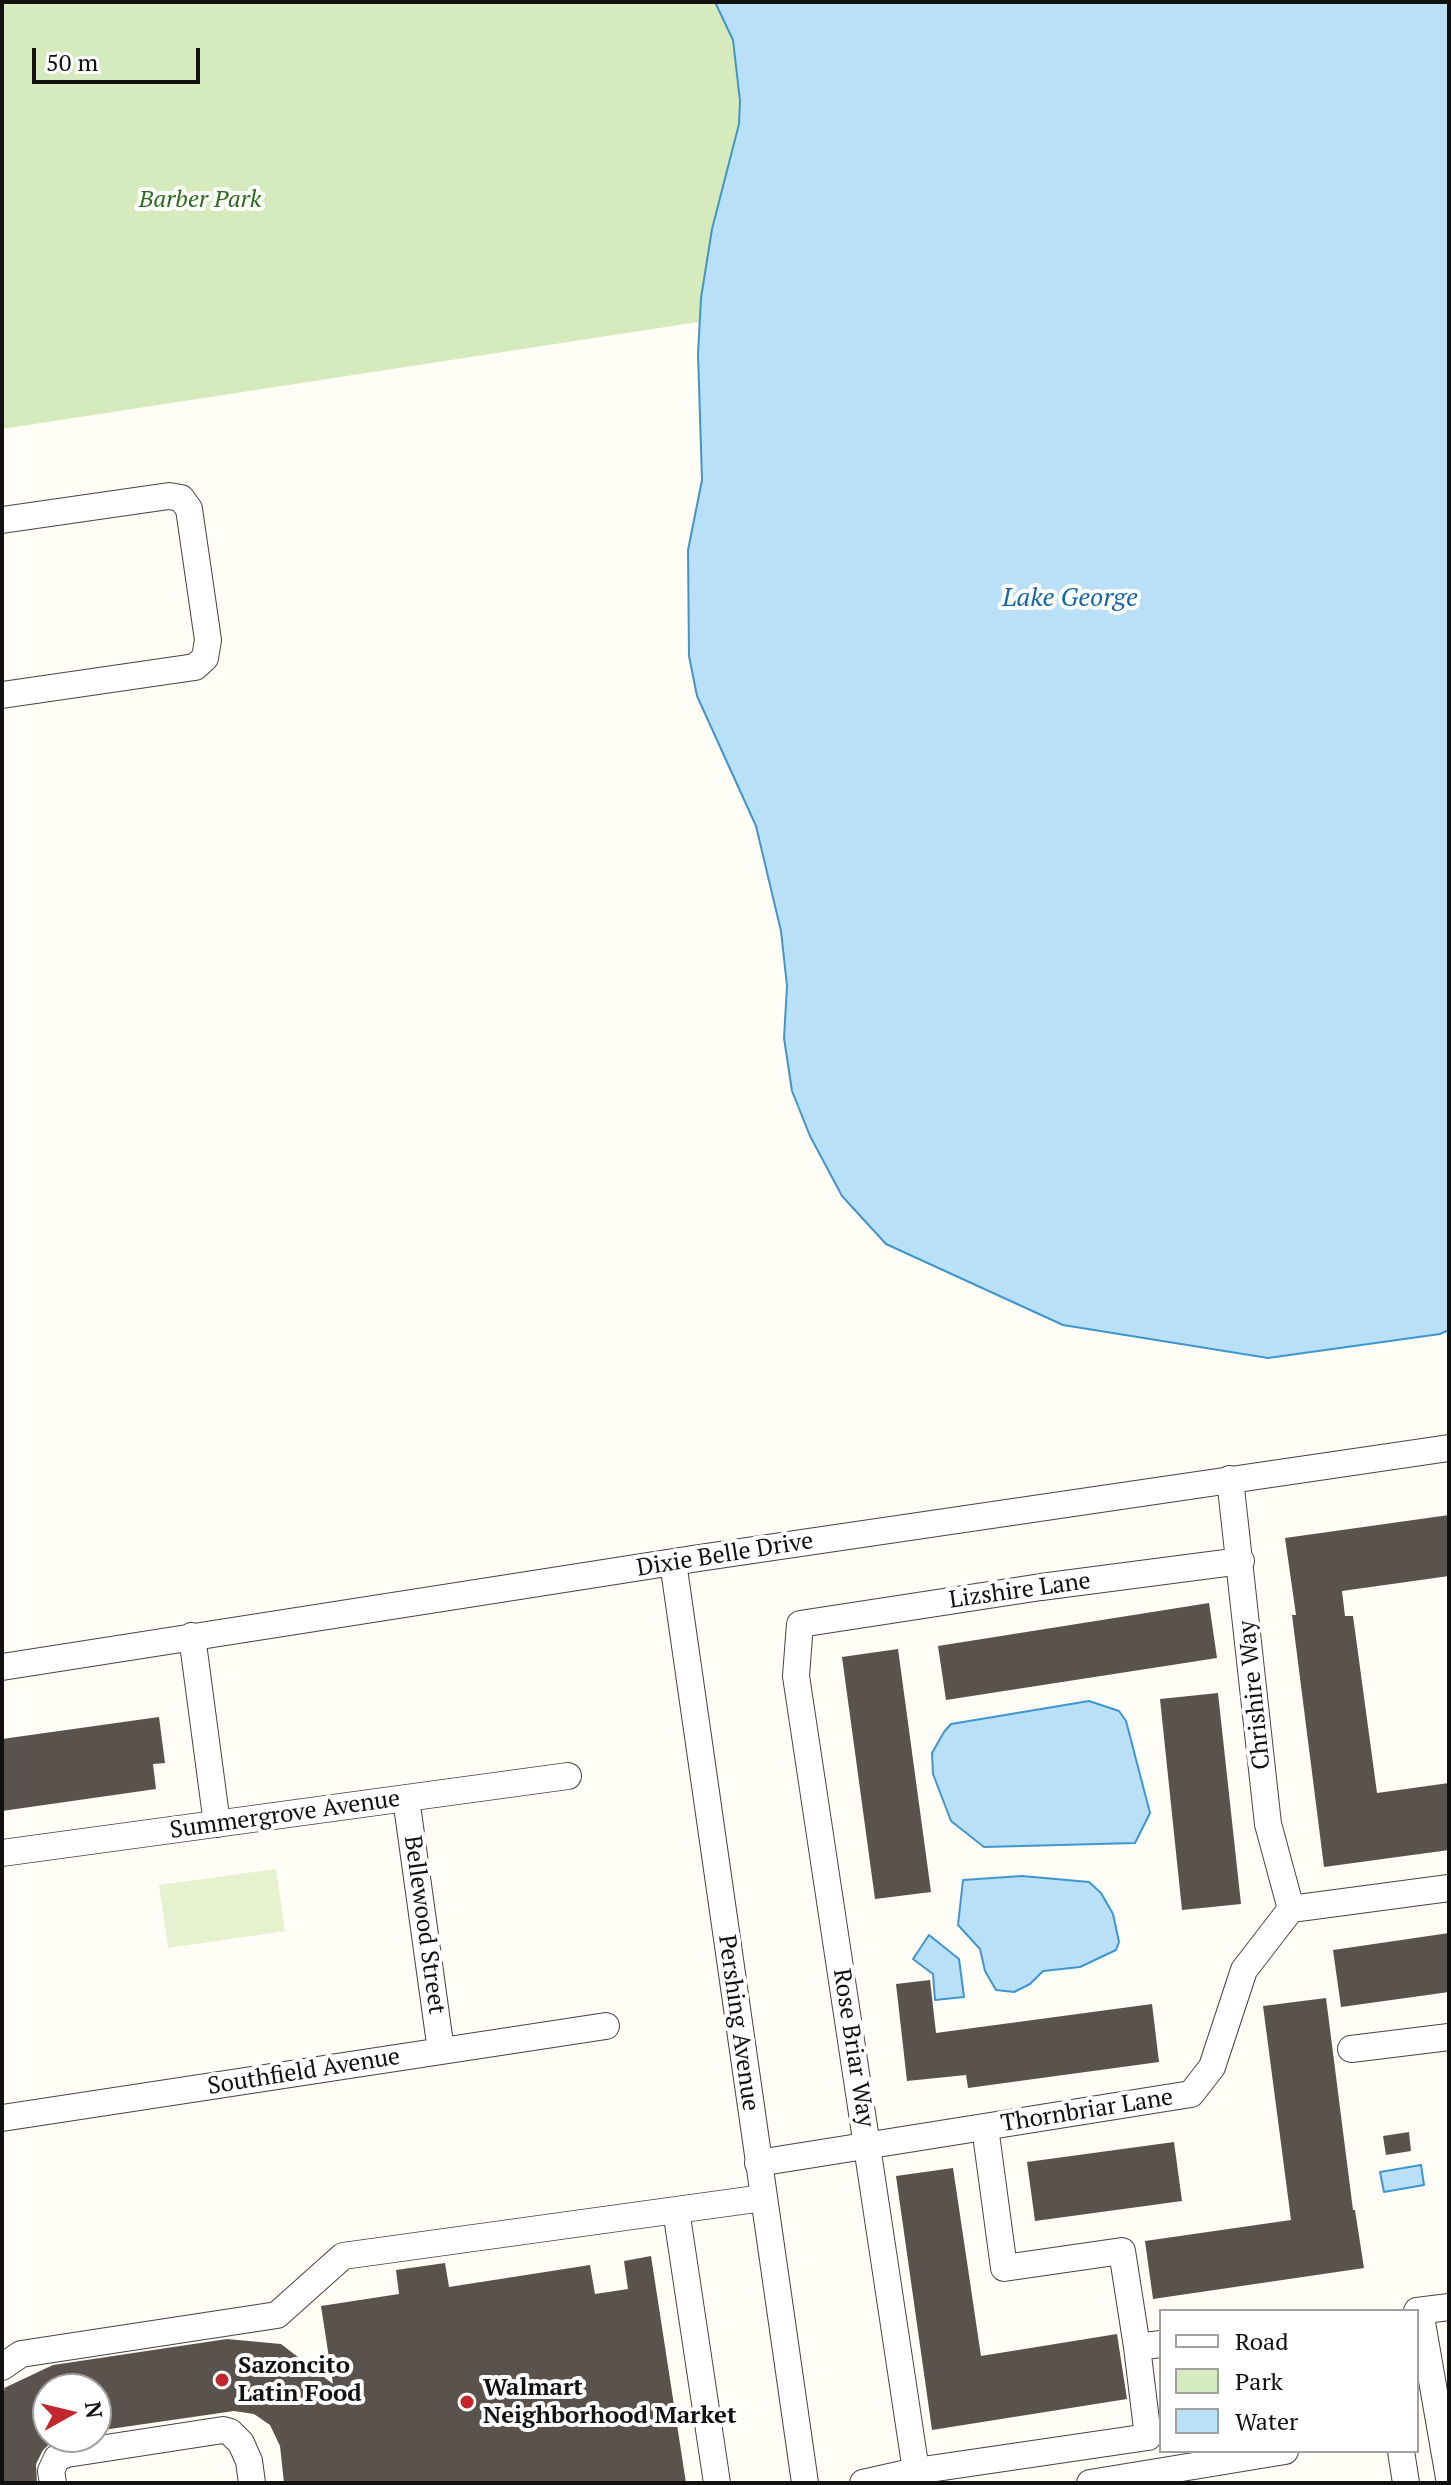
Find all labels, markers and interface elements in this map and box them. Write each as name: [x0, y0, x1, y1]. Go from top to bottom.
scale bar: [36, 32, 204, 82]
text: 50 m: [46, 46, 98, 78]
park label: Barber Park: [139, 186, 261, 214]
water label: Lake George: [1002, 583, 1138, 615]
street label: Dixie Belle Drive: [635, 1527, 815, 1583]
street label: Lizshire Lane: [947, 1567, 1093, 1615]
street label: Chrishire Way: [1233, 1619, 1277, 1771]
street label: Summergrove Avenue: [168, 1785, 402, 1845]
street label: Bellewood Street: [397, 1834, 451, 2016]
street label: Pershing Avenue: [711, 1933, 765, 2113]
street label: Rose Briar Way: [826, 1967, 880, 2129]
street label: Southfield Avenue: [206, 2043, 402, 2101]
street label: Thornbriar Lane: [999, 2083, 1175, 2139]
legend: [1159, 2309, 1419, 2453]
text: Road: [1235, 2325, 1289, 2357]
place label: Sazoncito Latin Food: [238, 2352, 362, 2408]
text: Park: [1235, 2365, 1283, 2397]
marker: Sazoncito Latin Food: [213, 2371, 231, 2389]
north arrow: [32, 2373, 112, 2453]
place label: Walmart Neighborhood Market: [483, 2374, 737, 2430]
marker: Walmart Neighborhood Market: [458, 2393, 476, 2411]
text: N: [79, 2400, 110, 2420]
text: Water: [1235, 2405, 1298, 2437]

